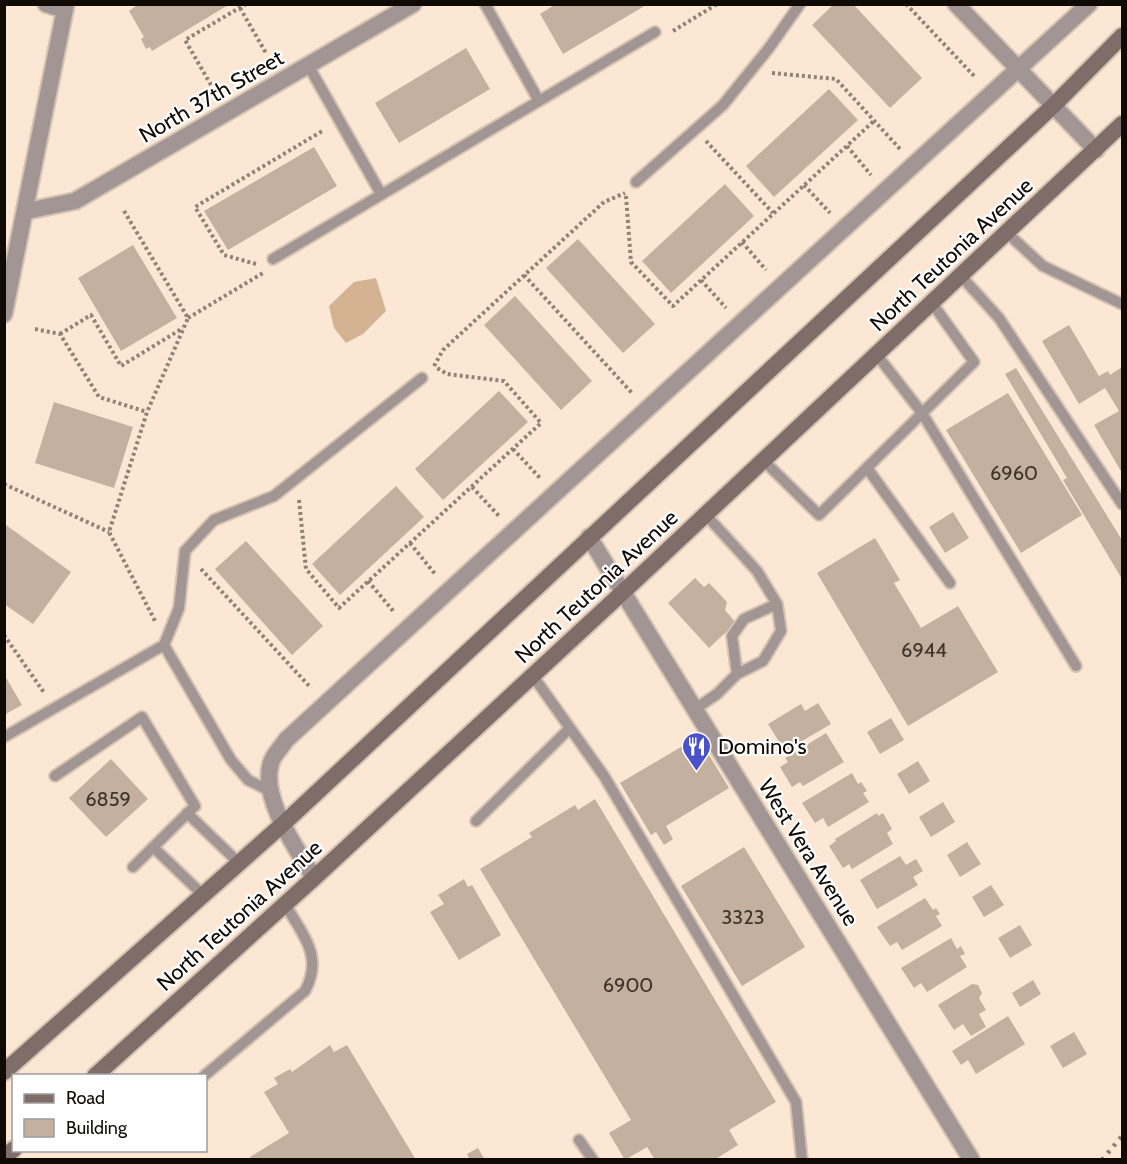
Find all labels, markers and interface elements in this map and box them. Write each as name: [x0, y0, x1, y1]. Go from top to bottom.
street label: North 37th Street: [134, 44, 289, 149]
street label: North Teutonia Avenue: [864, 172, 1038, 337]
house number: 6960: [990, 461, 1038, 485]
street label: North Teutonia Avenue: [509, 504, 683, 669]
house number: 6944: [901, 638, 947, 662]
restaurant icon: Domino's: [681, 730, 713, 772]
place label: Domino's: [718, 733, 807, 760]
street label: West Vera Avenue: [753, 774, 865, 931]
house number: 6859: [85, 787, 131, 811]
street label: North Teutonia Avenue: [151, 834, 328, 997]
house number: 3323: [722, 905, 764, 929]
house number: 6900: [603, 973, 653, 997]
legend: [12, 1074, 207, 1152]
text: Road: [66, 1087, 105, 1109]
text: Building: [66, 1117, 128, 1139]

